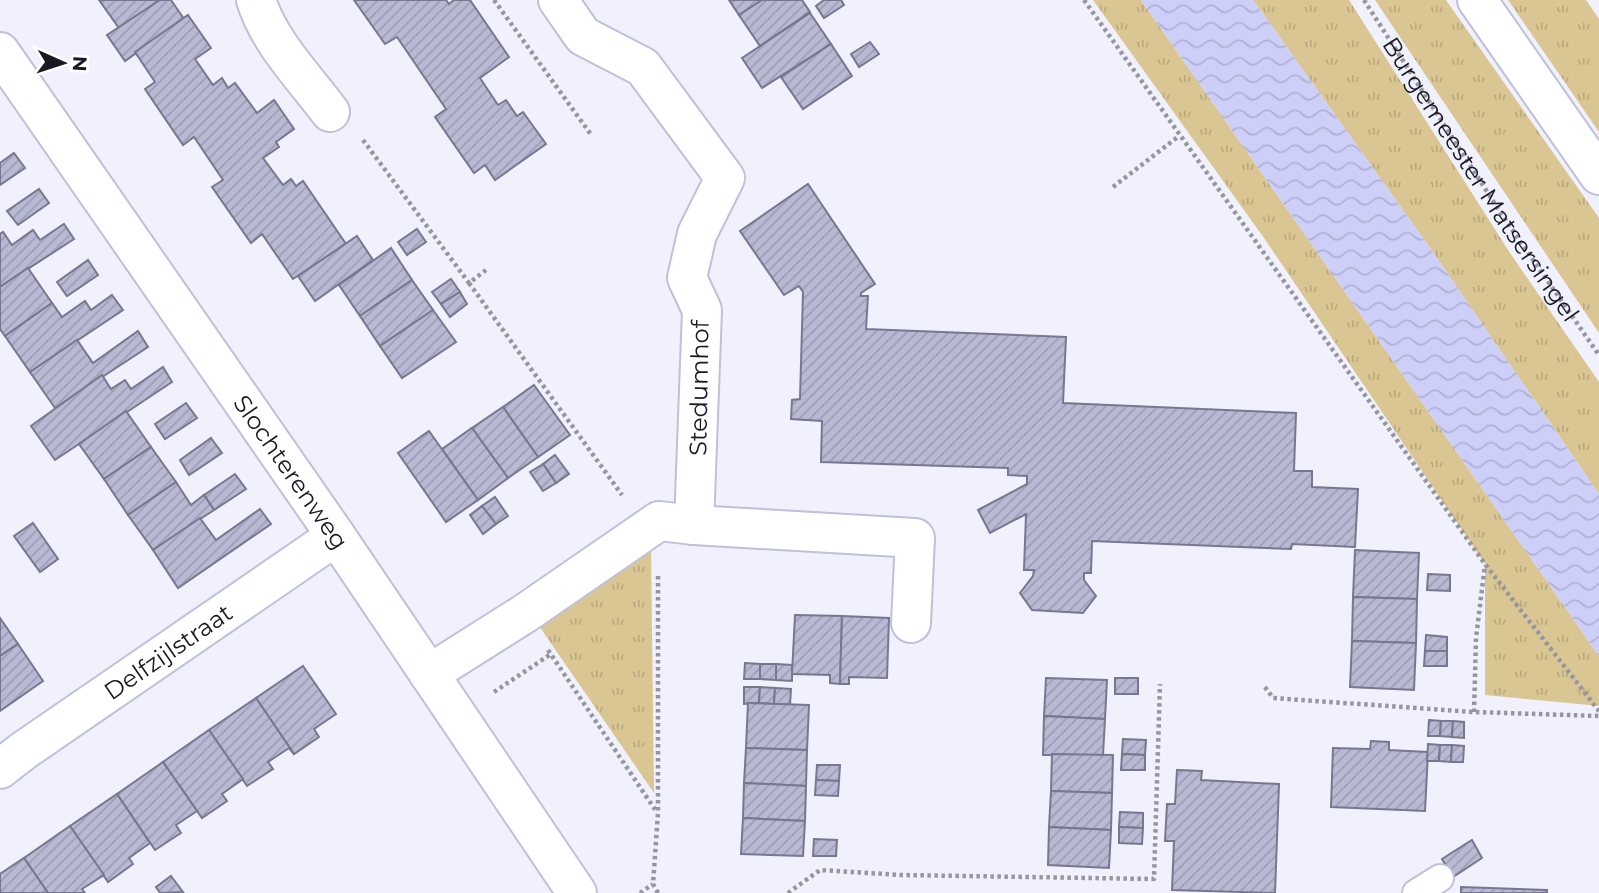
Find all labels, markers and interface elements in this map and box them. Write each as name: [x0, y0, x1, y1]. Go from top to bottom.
north arrow: [28, 28, 98, 98]
street label: Burgemeester Matsersingel: [1377, 31, 1586, 327]
text: N: [68, 56, 91, 72]
street label: Stedumhof: [683, 319, 715, 456]
street label: Slochterenweg: [228, 389, 355, 554]
street label: Delfzijlstraat: [98, 597, 238, 706]

